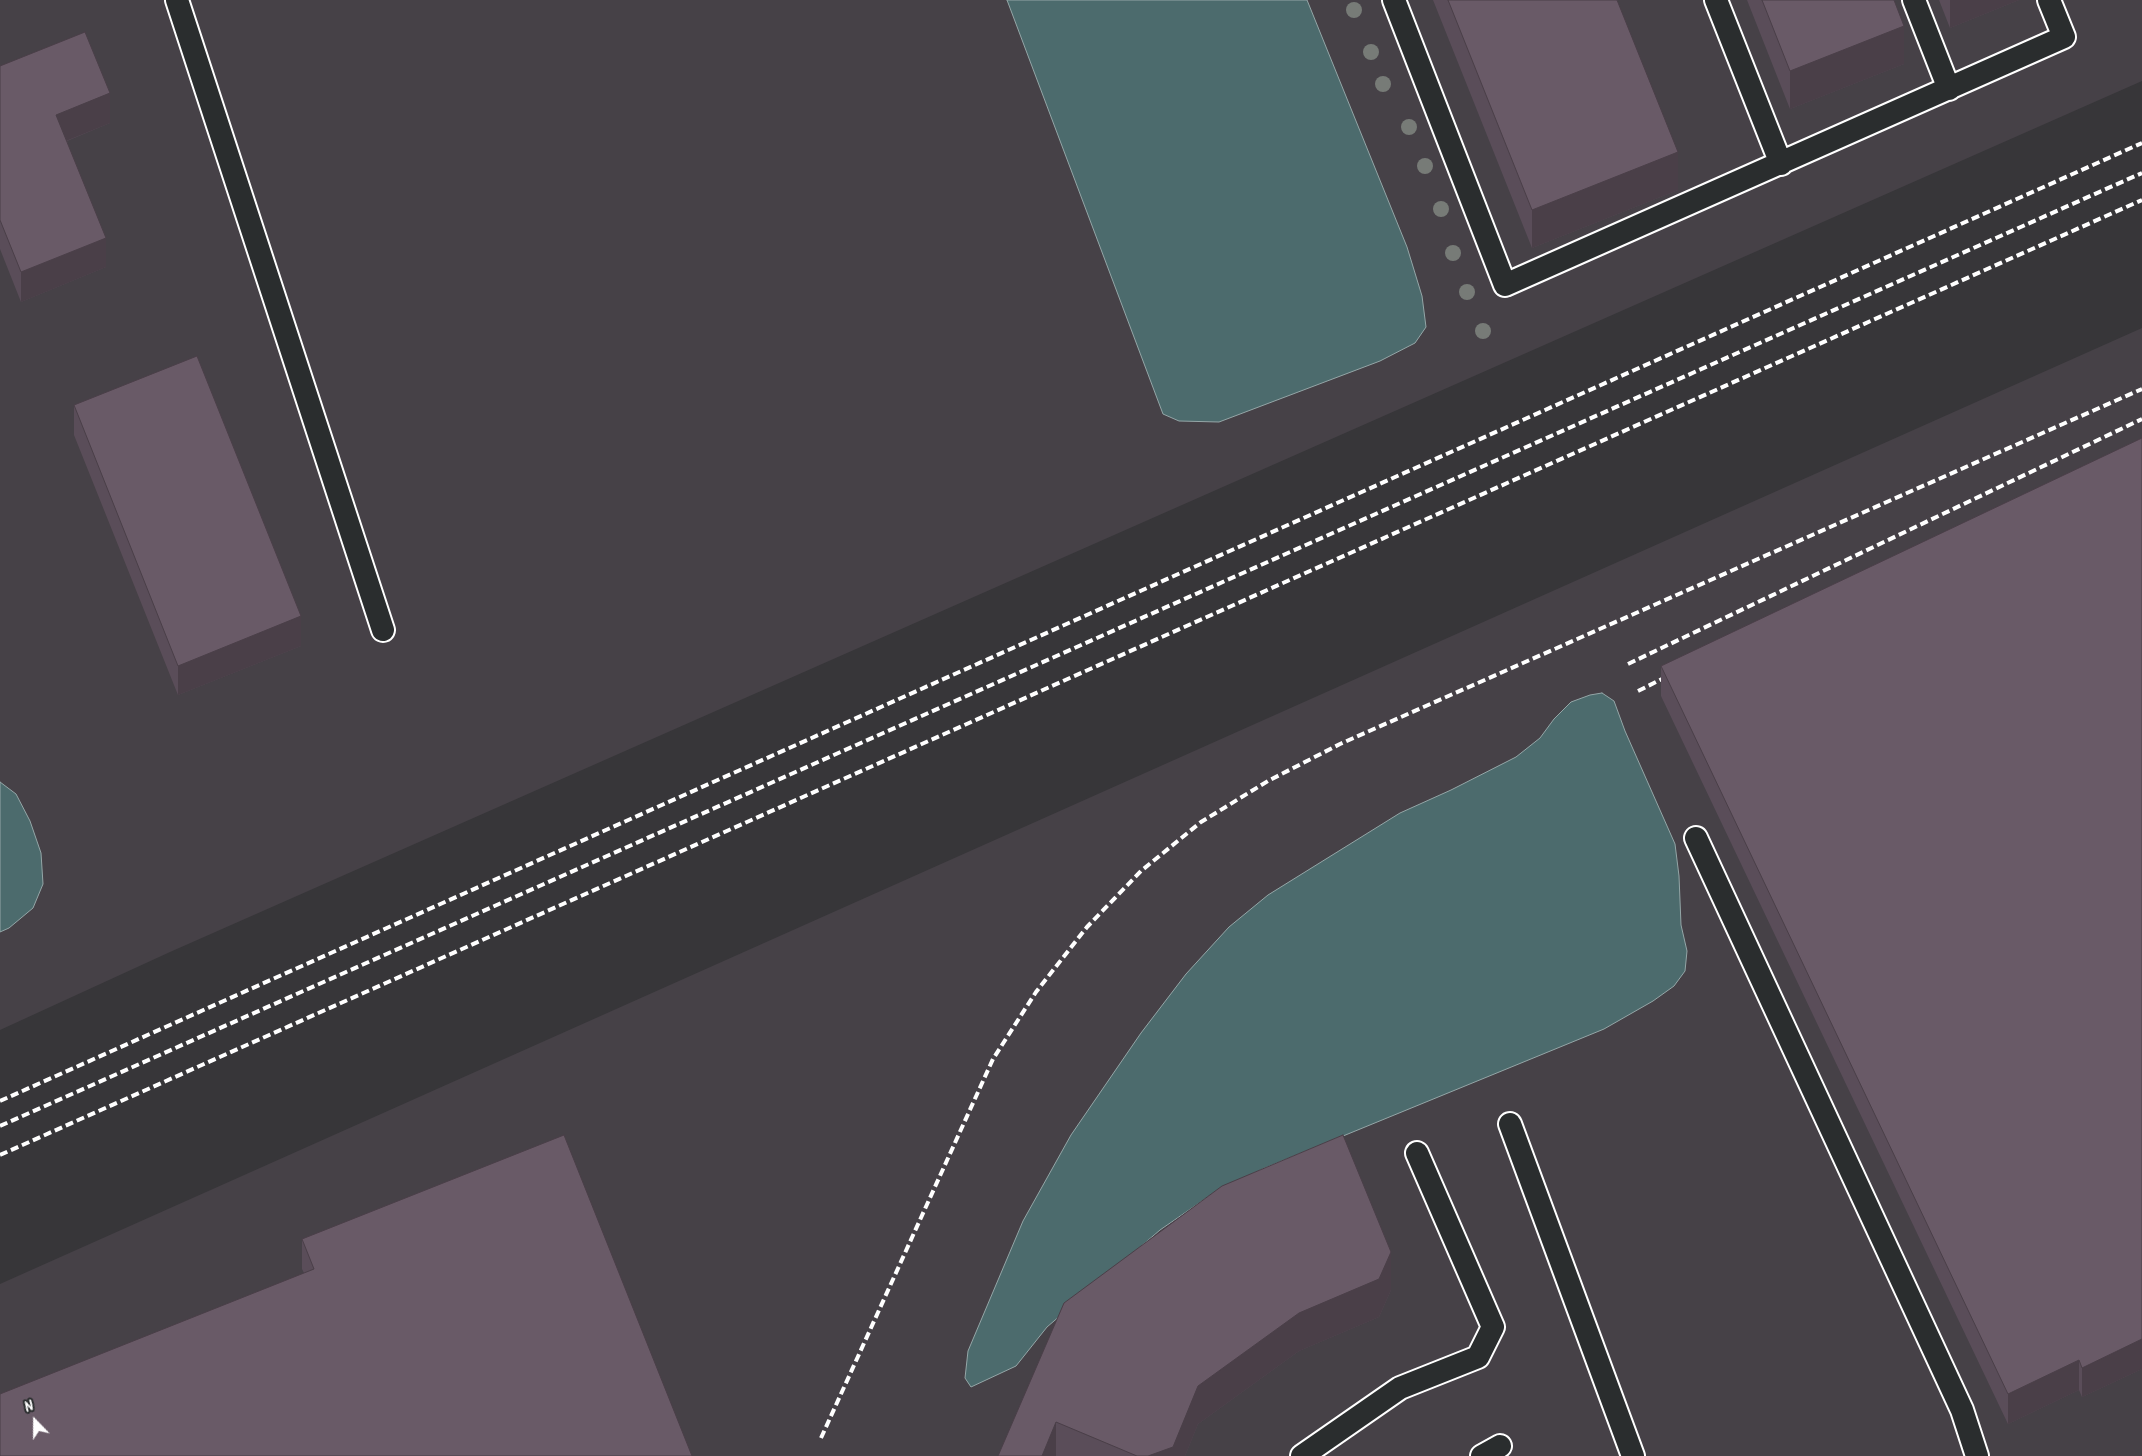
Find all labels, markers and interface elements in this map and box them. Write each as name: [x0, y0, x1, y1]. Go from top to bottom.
text: N: [21, 1395, 38, 1419]
north arrow: [10, 1396, 60, 1446]

